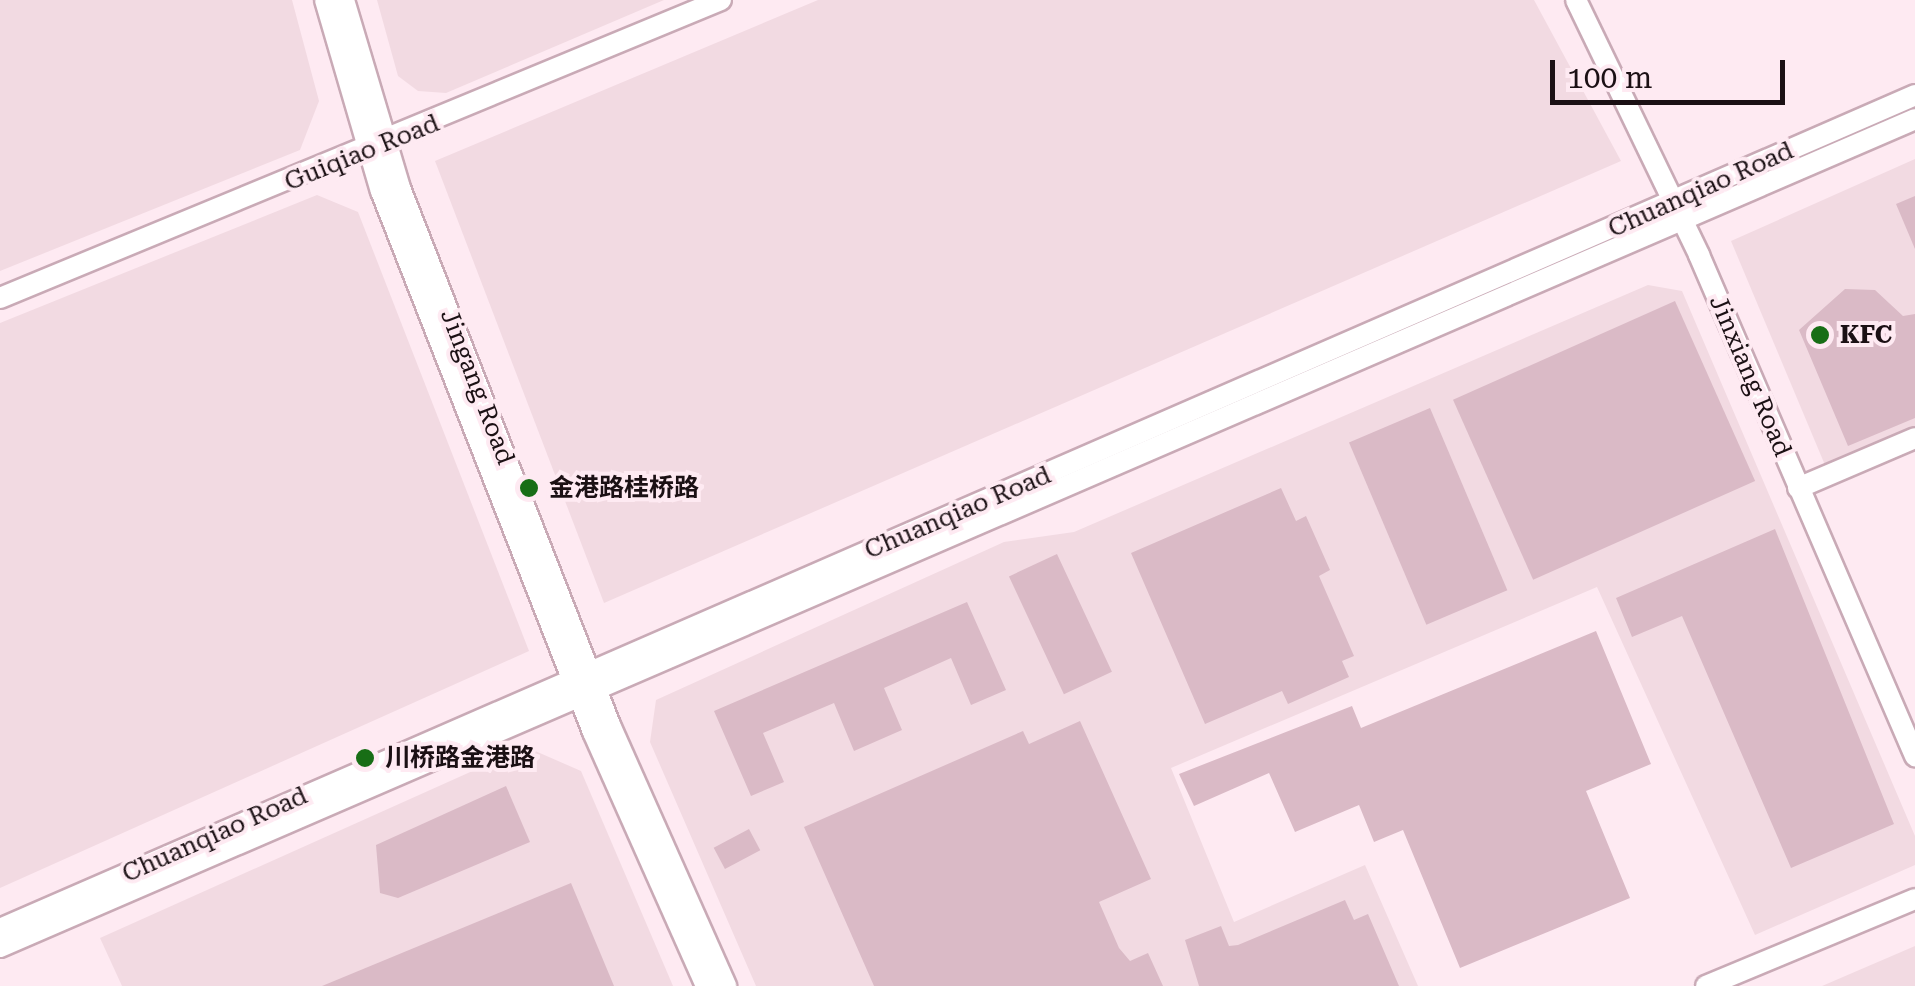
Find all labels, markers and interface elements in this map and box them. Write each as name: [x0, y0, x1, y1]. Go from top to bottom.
scale bar: [1555, 40, 1790, 102]
text: 100 m: [1567, 60, 1652, 95]
street label: Guiqiao Road: [280, 108, 444, 198]
street label: Chuanqiao Road: [1604, 136, 1798, 244]
street label: Jinxiang Road: [1703, 291, 1797, 461]
street label: Jingang Road: [434, 305, 520, 469]
place label: KFC: [1840, 320, 1892, 350]
marker: KFC: [1809, 324, 1831, 346]
street label: Chuanqiao Road: [860, 460, 1056, 566]
place label: 金港路桂桥路: [549, 473, 699, 503]
marker: 金港路桂桥路: [518, 477, 540, 499]
place label: 川桥路金港路: [385, 743, 535, 773]
marker: 川桥路金港路: [354, 747, 376, 769]
street label: Chuanqiao Road: [118, 781, 312, 889]

